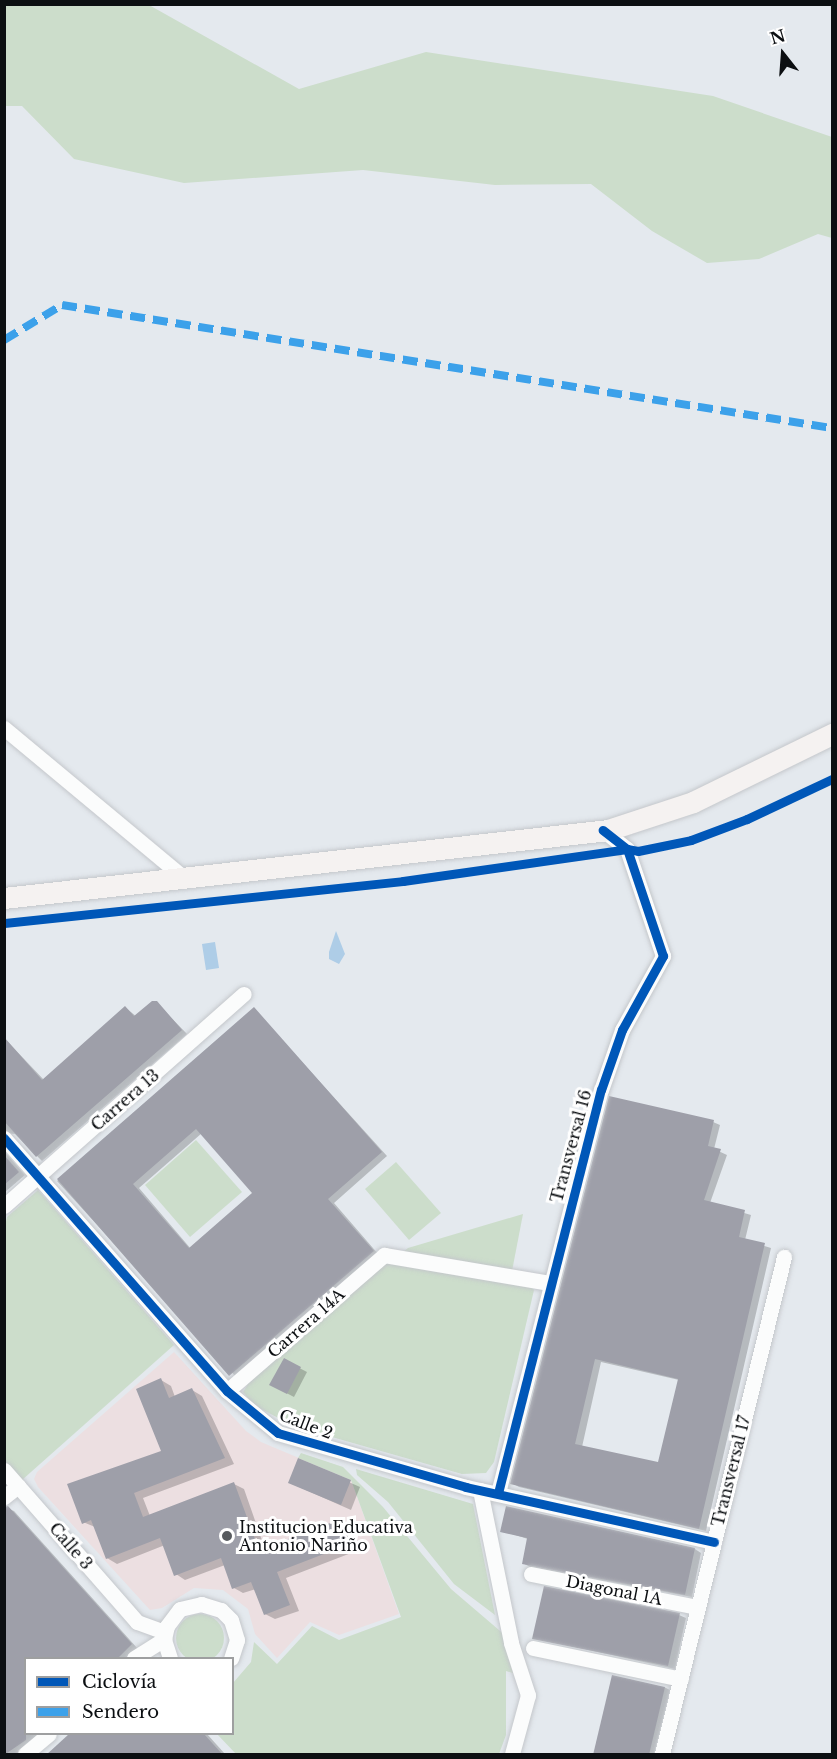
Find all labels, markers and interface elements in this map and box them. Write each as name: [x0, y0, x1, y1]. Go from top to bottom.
north arrow: [753, 24, 813, 84]
text: N: [768, 25, 788, 49]
street label: Carrera 13: [87, 1065, 163, 1135]
street label: Transversal 16: [547, 1088, 595, 1204]
street label: Carrera 14A: [264, 1284, 348, 1362]
street label: Calle 2: [277, 1405, 335, 1443]
street label: Transversal 17: [708, 1414, 754, 1528]
place label: Institucion Educativa Antonio Nariño: [239, 1517, 413, 1555]
street label: Calle 3: [45, 1519, 97, 1573]
marker: Institucion Educativa Antonio Nariño: [220, 1529, 234, 1543]
street label: Diagonal 1A: [564, 1571, 664, 1609]
legend: [24, 1657, 234, 1735]
text: Ciclovía: [82, 1671, 157, 1693]
text: Sendero: [82, 1701, 159, 1723]

